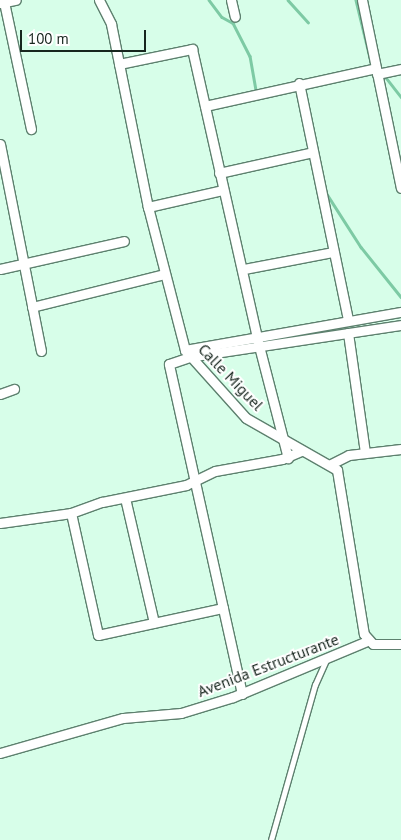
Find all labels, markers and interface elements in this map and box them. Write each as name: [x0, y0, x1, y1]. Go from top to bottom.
scale bar: [22, 20, 149, 52]
text: 100 m: [28, 29, 69, 48]
street label: Calle Miguel: [194, 340, 268, 414]
street label: Avenida Estructurante: [195, 629, 341, 701]

